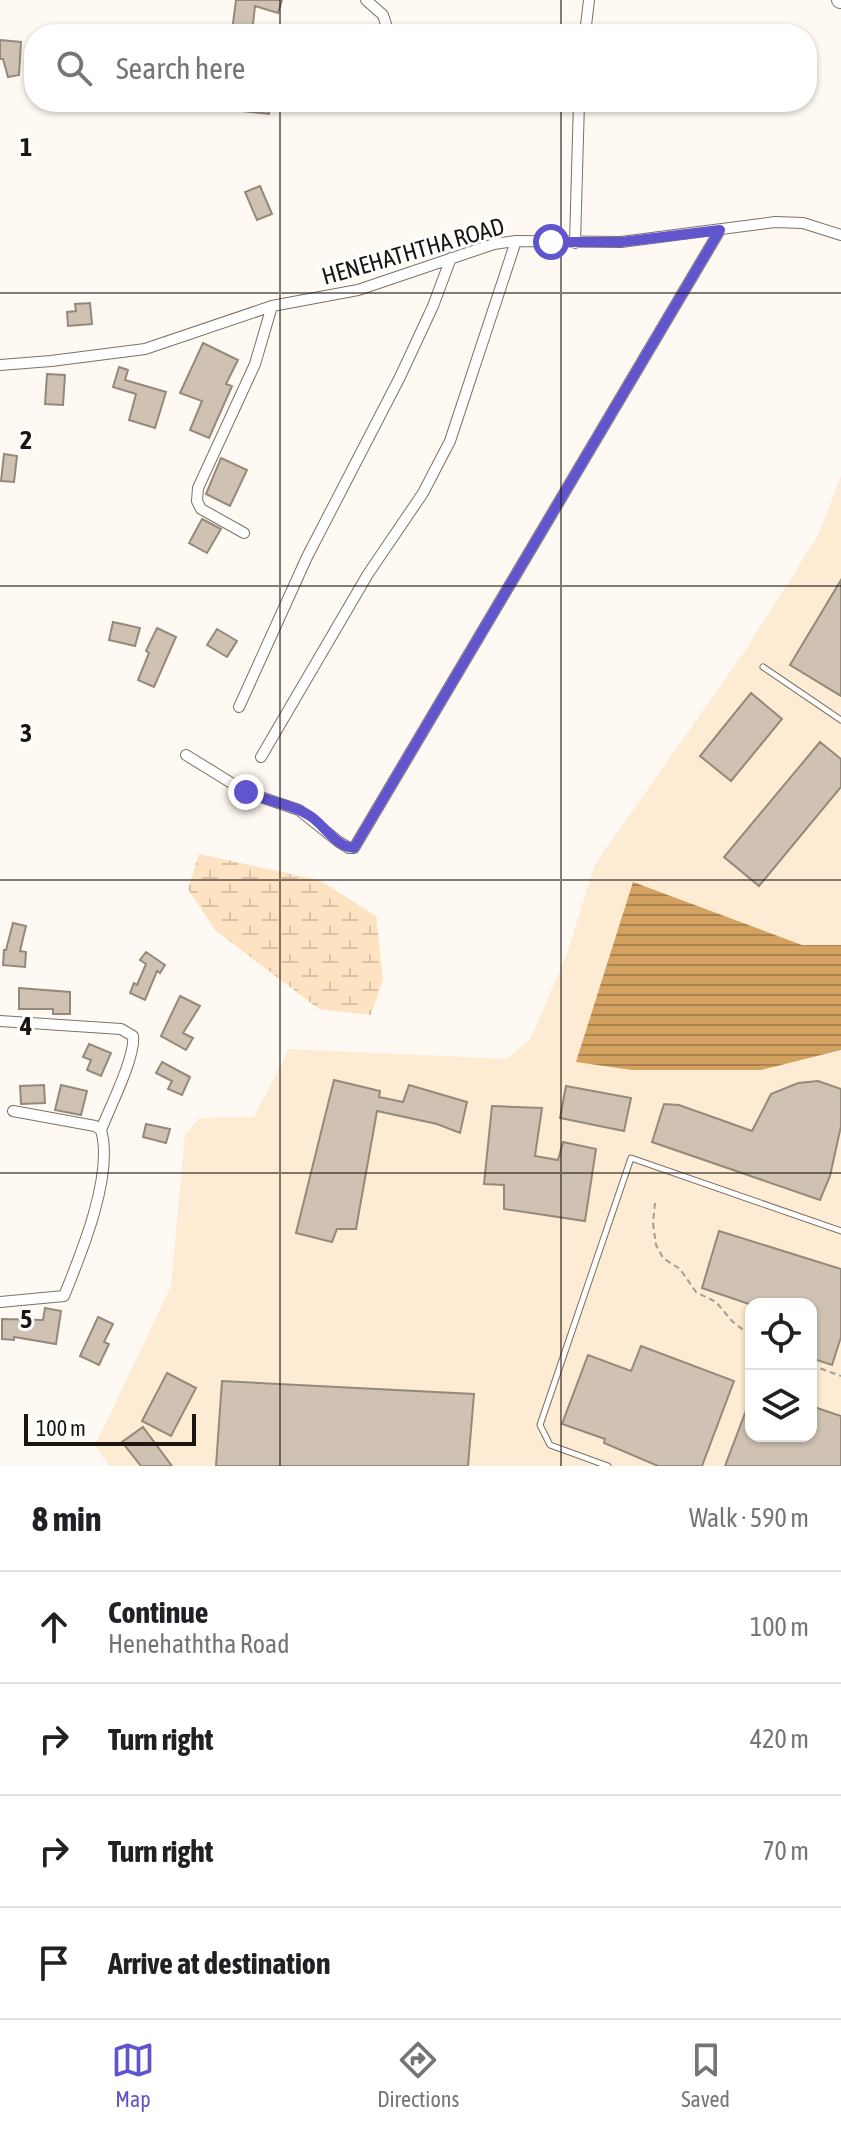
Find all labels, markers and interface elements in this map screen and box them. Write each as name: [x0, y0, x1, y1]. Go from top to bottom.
search box: [24, 24, 817, 112]
icon: search: [52, 46, 96, 90]
text: Search here: [116, 51, 245, 85]
text: 1: [20, 132, 32, 162]
street label: HENEHATHTHA ROAD: [319, 212, 507, 290]
route start: [533, 224, 569, 260]
text: 2: [20, 425, 32, 455]
text: 3: [20, 718, 32, 748]
route end: [228, 774, 264, 810]
text: 4: [19, 1011, 32, 1041]
map controls: [745, 1298, 817, 1442]
button: locate: [745, 1298, 817, 1370]
text: 5: [20, 1304, 32, 1334]
button: layers: [745, 1370, 817, 1442]
scale bar: [24, 1410, 196, 1446]
text: 100 m: [36, 1415, 86, 1441]
text: 8 min: [32, 1499, 101, 1538]
text: Walk · 590 m: [689, 1503, 809, 1533]
text: Continue: [108, 1595, 208, 1629]
icon: ahead: [32, 1605, 76, 1649]
text: 100 m: [750, 1612, 809, 1642]
text: Henehaththa Road: [108, 1629, 290, 1659]
icon: right: [32, 1717, 76, 1761]
text: Turn right: [108, 1722, 214, 1756]
text: 420 m: [750, 1724, 809, 1754]
icon: right: [32, 1829, 76, 1873]
text: Turn right: [108, 1834, 214, 1868]
text: 70 m: [762, 1836, 809, 1866]
icon: arrive: [32, 1941, 76, 1985]
text: Arrive at destination: [108, 1946, 330, 1980]
tab: Map: [111, 2038, 155, 2112]
tab: Directions: [377, 2038, 459, 2112]
tab: Saved: [681, 2038, 730, 2112]

